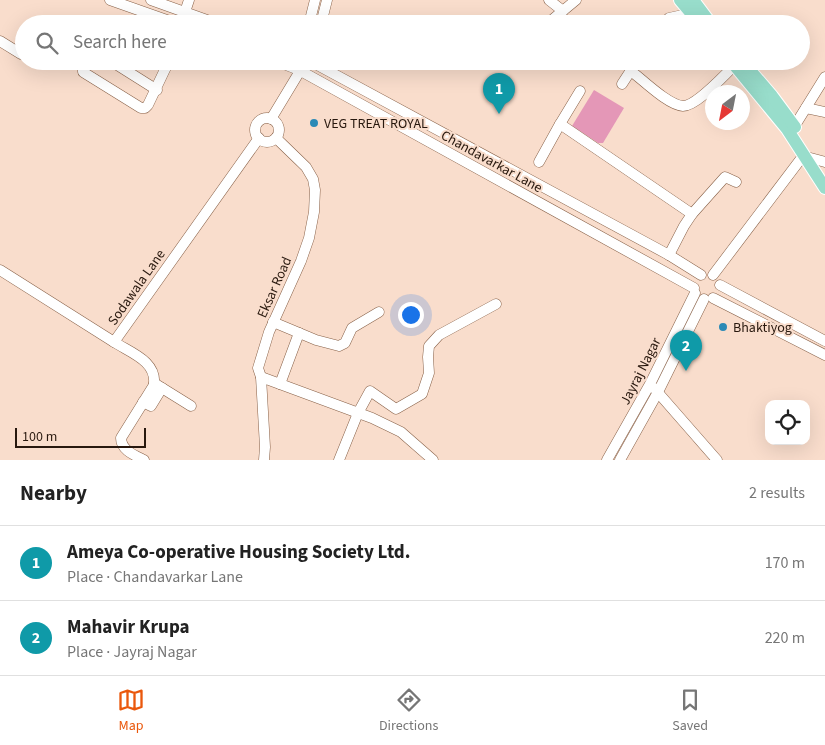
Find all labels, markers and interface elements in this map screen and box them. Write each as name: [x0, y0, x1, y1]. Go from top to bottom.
search box: [15, 15, 810, 70]
icon: search: [33, 29, 61, 57]
text: Search here: [73, 29, 167, 56]
pin: 1: [483, 73, 515, 114]
north arrow: [705, 85, 750, 130]
place label: VEG TREAT ROYAL: [324, 114, 428, 134]
marker: VEG TREAT ROYAL: [308, 117, 320, 129]
street label: Chandavarkar Lane: [437, 126, 546, 198]
street label: Sodawala Lane: [103, 245, 170, 330]
street label: Eksar Road: [253, 254, 297, 321]
your location: [398, 302, 424, 328]
place label: Bhaktiyog: [733, 318, 792, 338]
marker: Bhaktiyog: [717, 321, 729, 333]
pin: 2: [670, 330, 702, 371]
street label: Jayraj Nagar: [615, 334, 666, 409]
map controls: [765, 400, 810, 445]
button: locate: [765, 400, 810, 445]
scale bar: [15, 425, 146, 448]
text: 100 m: [22, 427, 57, 447]
text: Nearby: [20, 478, 87, 508]
text: 2 results: [749, 482, 805, 504]
text: Ameya Co-operative Housing Society Ltd.: [67, 539, 410, 566]
text: 1: [32, 552, 40, 574]
text: 170 m: [765, 552, 805, 574]
text: Place · Chandavarkar Lane: [67, 566, 243, 588]
text: Mahavir Krupa: [67, 614, 190, 641]
text: 2: [32, 627, 40, 649]
text: 220 m: [765, 627, 805, 649]
text: Place · Jayraj Nagar: [67, 641, 197, 663]
tab: Map: [117, 686, 145, 736]
tab: Directions: [379, 686, 438, 736]
tab: Saved: [672, 686, 708, 736]

